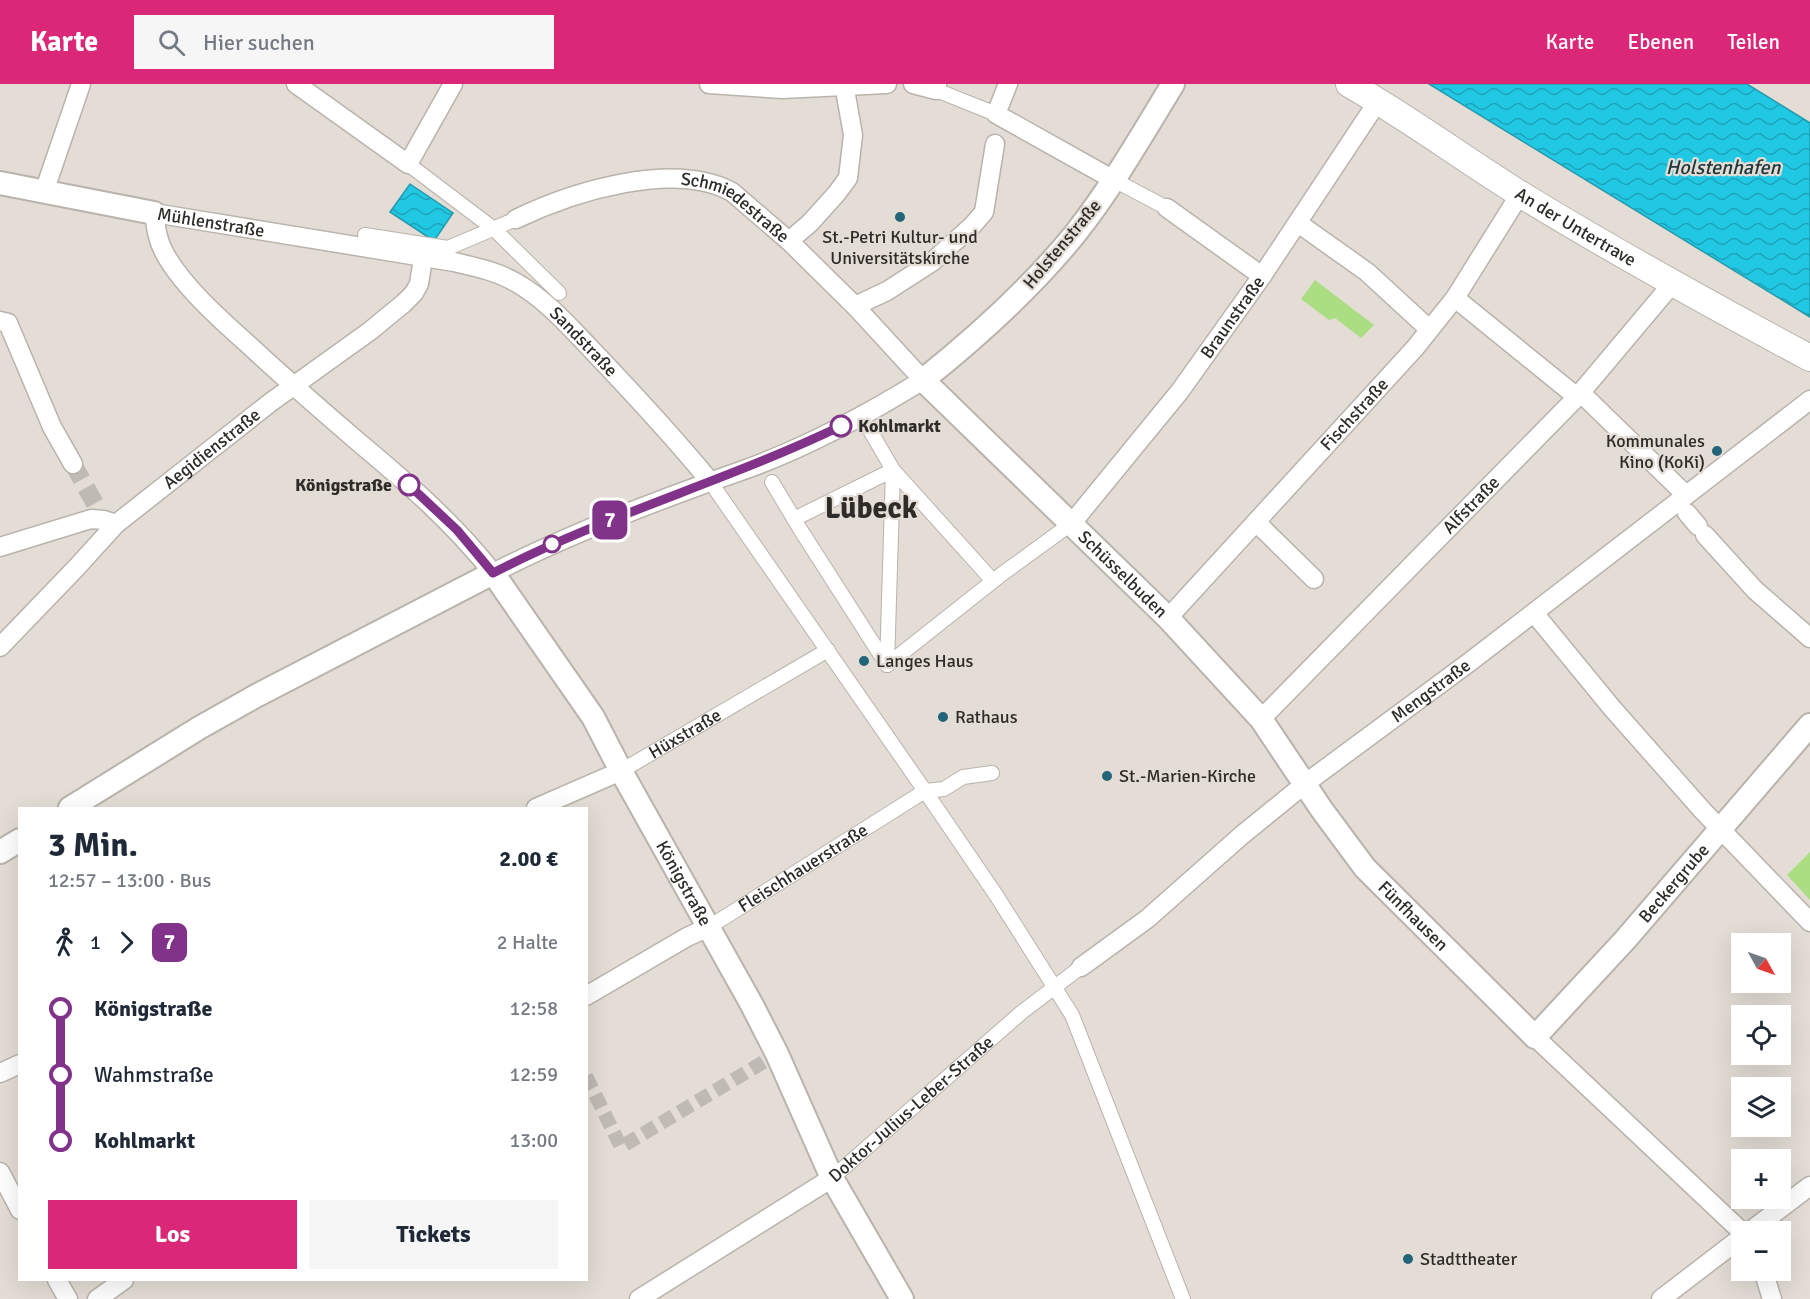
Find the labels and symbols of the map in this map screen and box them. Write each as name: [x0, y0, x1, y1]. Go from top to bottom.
water label: Holstenhafen: [1666, 155, 1781, 180]
street label: Schmiedestraße: [680, 168, 794, 247]
street label: An der Untertrave: [1511, 183, 1640, 271]
street label: Holstenstraße: [1018, 195, 1106, 293]
street label: Mühlenstraße: [156, 203, 266, 242]
marker: St.-Petri Kultur- und Universitätskirche: [893, 210, 907, 224]
place label: St.-Petri Kultur- und Universitätskirche: [822, 226, 978, 269]
street label: Braunstraße: [1196, 272, 1269, 363]
street label: Sandstraße: [545, 302, 622, 381]
street label: Fischstraße: [1316, 373, 1393, 455]
street label: Aegidienstraße: [159, 404, 265, 494]
marker: Kohlmarkt: [830, 415, 852, 437]
place label: Kohlmarkt: [858, 415, 941, 437]
place label: Kommunales Kino (KoKi): [1606, 430, 1705, 473]
marker: Kommunales Kino (KoKi): [1710, 444, 1724, 458]
street label: Alfstraße: [1438, 471, 1504, 538]
place label: Königstraße: [295, 474, 392, 496]
marker: Königstraße: [398, 474, 420, 496]
district label: Lübeck: [825, 490, 918, 527]
line badge: 7: [590, 500, 630, 540]
street label: Schüsselbuden: [1074, 526, 1172, 622]
unlabelled marker: [543, 535, 561, 553]
place label: Langes Haus: [876, 650, 974, 672]
marker: Langes Haus: [857, 654, 871, 668]
street label: Mengstraße: [1387, 654, 1475, 727]
street label: Hüxstraße: [645, 704, 725, 763]
place label: Rathaus: [955, 706, 1018, 728]
marker: Rathaus: [936, 710, 950, 724]
place label: St.-Marien-Kirche: [1119, 765, 1256, 787]
marker: St.-Marien-Kirche: [1100, 769, 1114, 783]
street label: Fleischhauerstraße: [734, 819, 872, 917]
street label: Königstraße: [651, 837, 716, 930]
street label: Beckergrube: [1634, 839, 1714, 927]
street label: Fünfhausen: [1373, 876, 1453, 956]
north arrow: [1731, 933, 1791, 993]
street label: Doktor-Julius-Leber-Straße: [824, 1031, 998, 1187]
place label: Stadttheater: [1420, 1248, 1517, 1270]
marker: Stadttheater: [1401, 1252, 1415, 1266]

